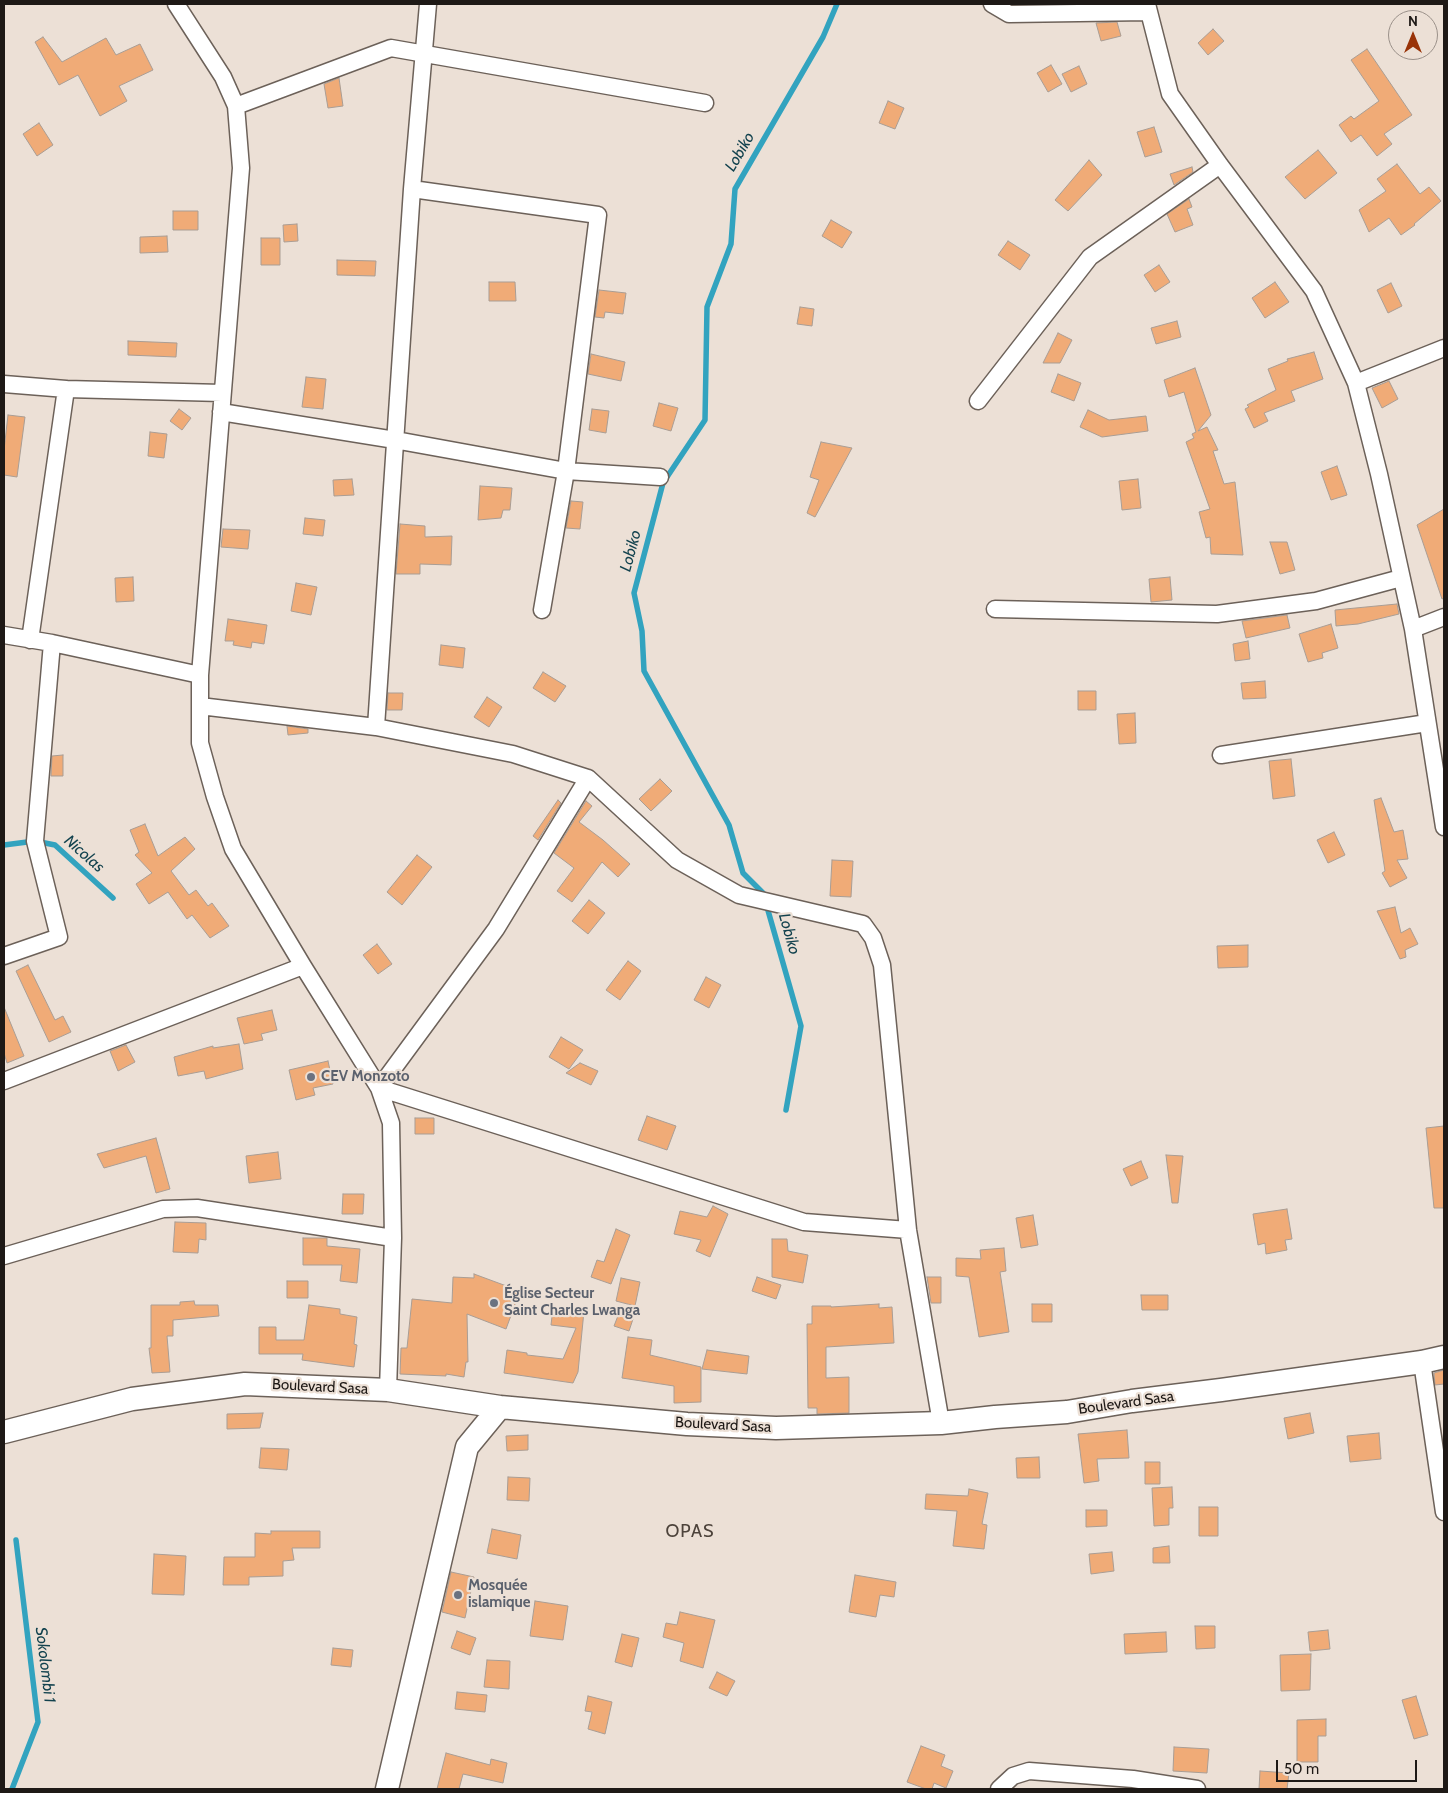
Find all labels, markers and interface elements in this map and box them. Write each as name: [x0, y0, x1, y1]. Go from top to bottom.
north arrow: [1388, 10, 1438, 60]
text: N: [1408, 12, 1418, 30]
water label: Lobiko: [721, 129, 759, 175]
water label: Lobiko: [616, 528, 646, 574]
water label: Nicolas: [60, 831, 108, 877]
water label: Lobiko: [774, 911, 804, 957]
place label: CEV Monzoto: [321, 1068, 410, 1086]
marker: CEV Monzoto: [305, 1071, 317, 1083]
place label: Église Secteur Saint Charles Lwanga: [504, 1285, 640, 1320]
marker: Église Secteur Saint Charles Lwanga: [488, 1297, 500, 1309]
street label: Boulevard Sasa: [271, 1375, 369, 1399]
street label: Boulevard Sasa: [1077, 1387, 1175, 1419]
street label: Boulevard Sasa: [674, 1413, 772, 1437]
district label: OPAS: [665, 1521, 715, 1543]
place label: Mosquée islamique: [468, 1577, 531, 1612]
marker: Mosquée islamique: [452, 1589, 464, 1601]
water label: Sokolombi 1: [31, 1626, 59, 1704]
scale bar: [1278, 1750, 1419, 1782]
text: 50 m: [1284, 1760, 1319, 1778]

